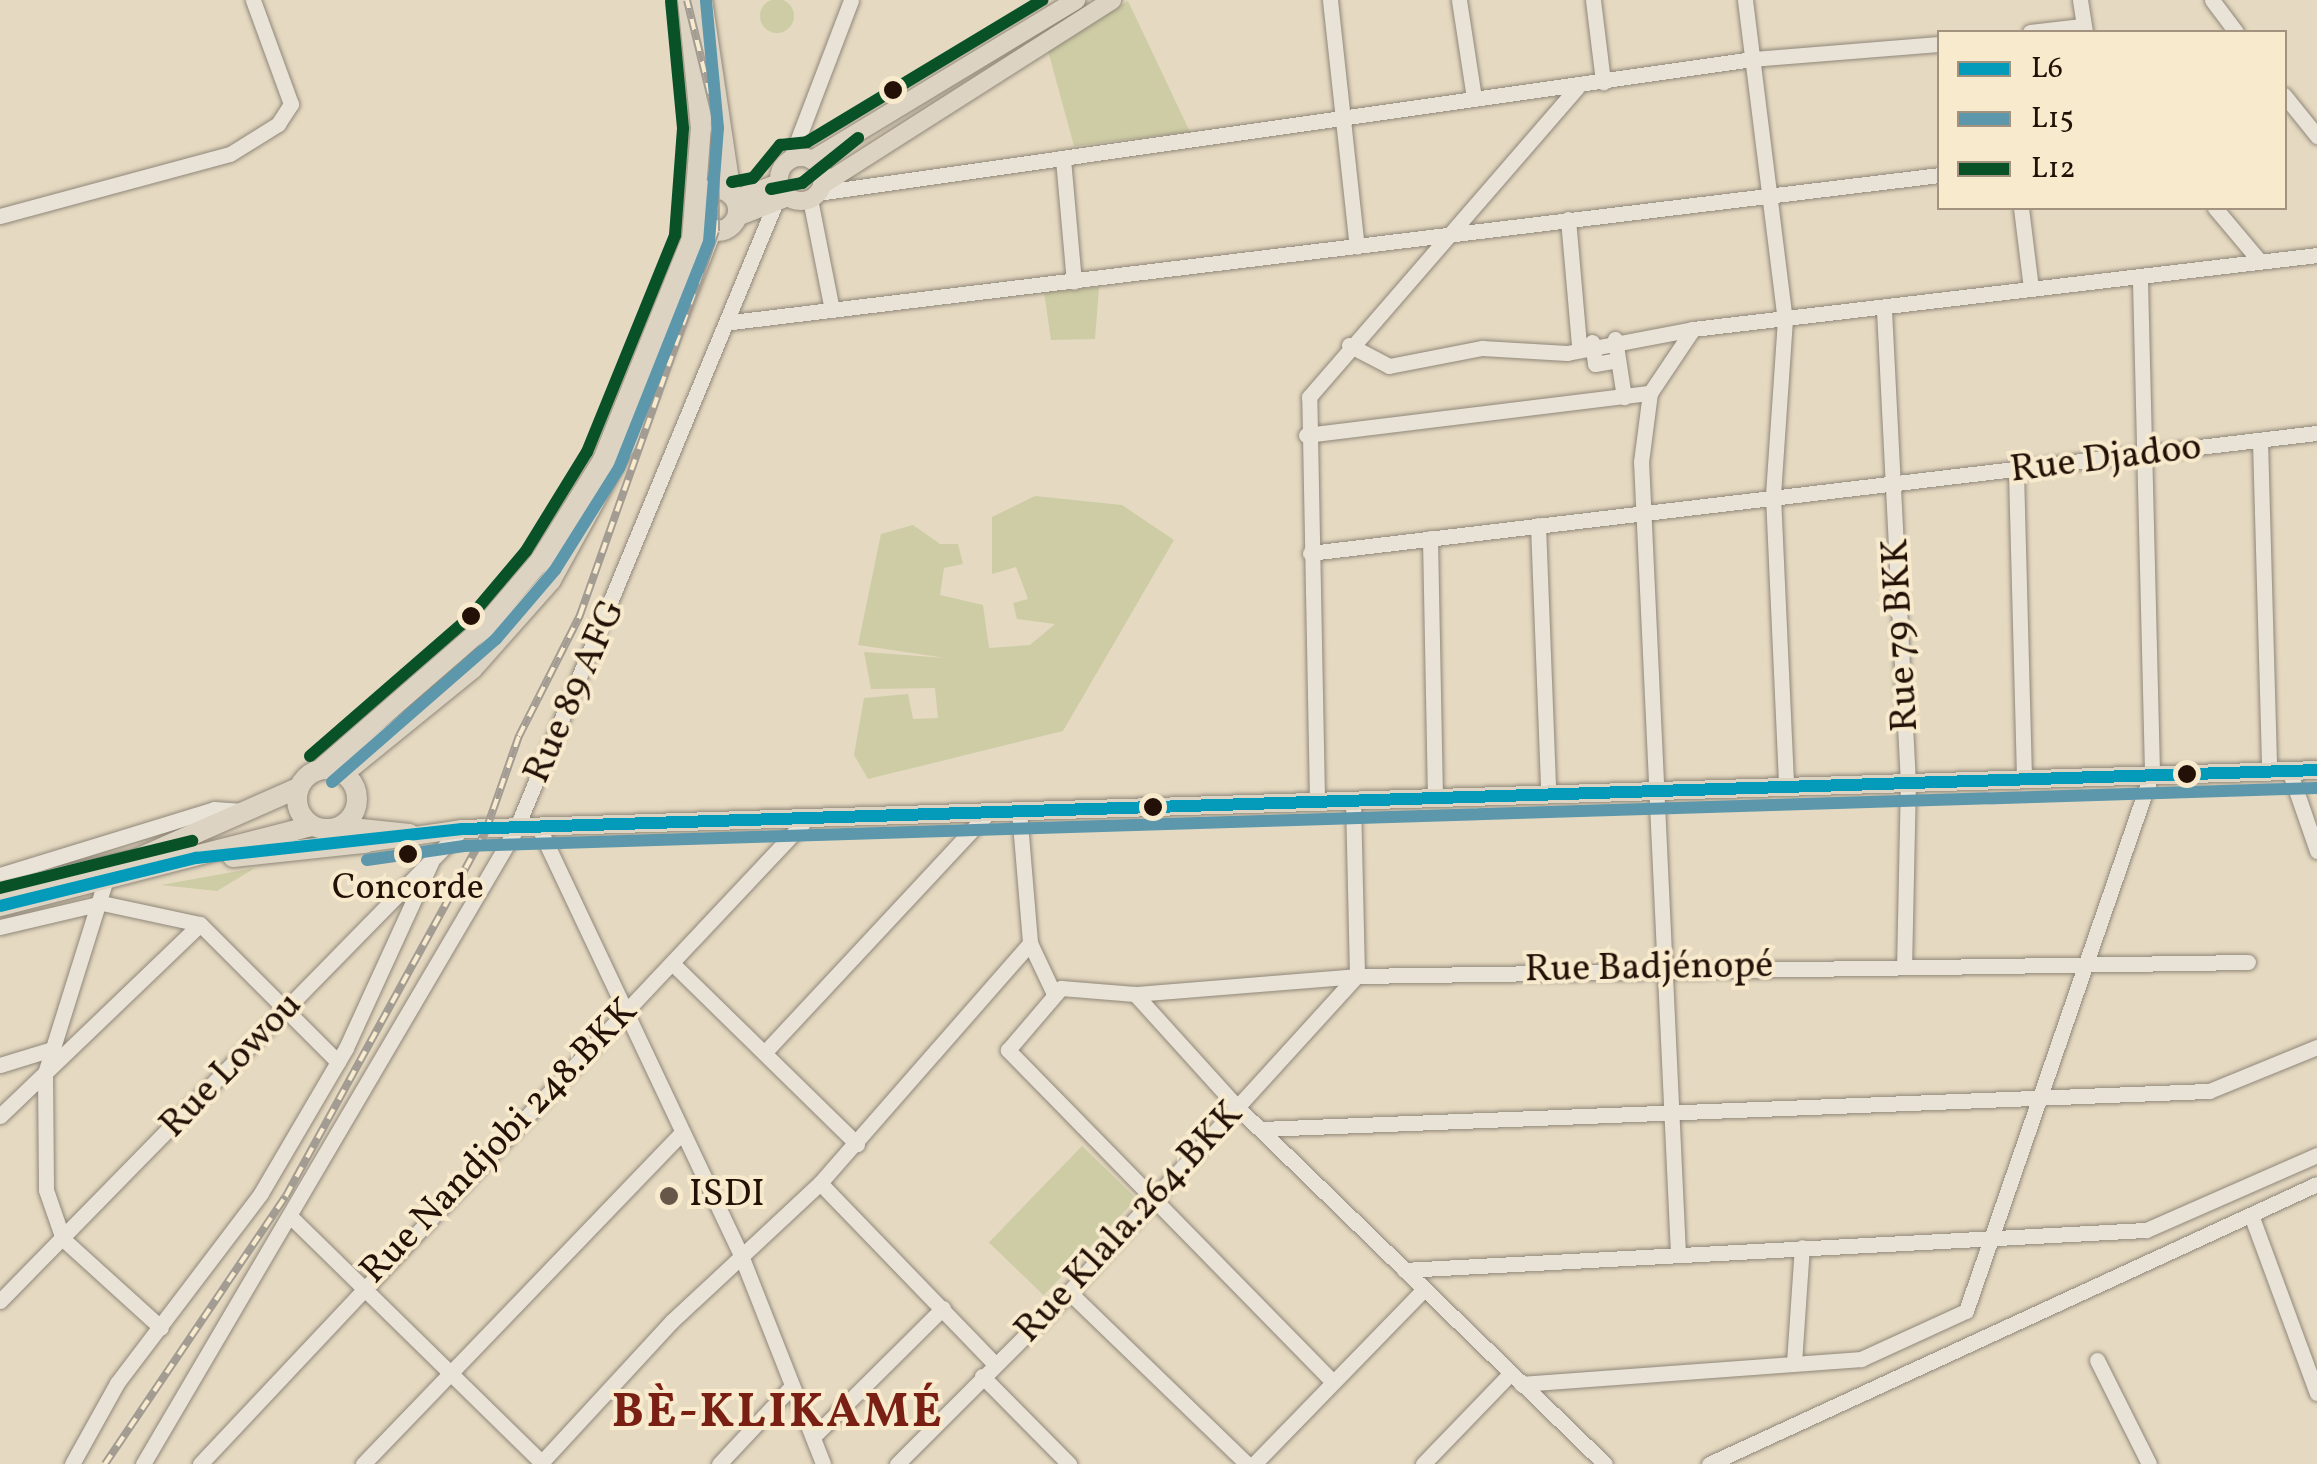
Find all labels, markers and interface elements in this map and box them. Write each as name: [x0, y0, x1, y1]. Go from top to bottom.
legend: [1937, 30, 2287, 210]
text: L6: [2031, 48, 2063, 90]
unlabelled marker: [883, 80, 903, 100]
text: L15: [2031, 98, 2074, 140]
text: L12: [2031, 148, 2076, 190]
street label: Rue Djadoo: [2008, 426, 2204, 494]
street label: Rue 79 BKK: [1874, 537, 1930, 733]
street label: Rue 89 AFG: [515, 593, 637, 791]
unlabelled marker: [461, 606, 481, 626]
unlabelled marker: [2177, 764, 2197, 784]
unlabelled marker: [1143, 797, 1163, 817]
marker: Concorde: [398, 844, 418, 864]
place label: Concorde: [332, 868, 484, 912]
street label: Rue Badjénopé: [1524, 944, 1774, 994]
street label: Rue Lowou: [151, 984, 313, 1148]
street label: Rue Nandjobi 248.BKK: [352, 990, 648, 1294]
street label: Rue Klala.264.BKK: [1006, 1093, 1254, 1353]
place label: ISDI: [689, 1173, 765, 1219]
marker: ISDI: [658, 1185, 680, 1207]
district label: BÈ-KLIKAMÉ: [612, 1385, 944, 1443]

